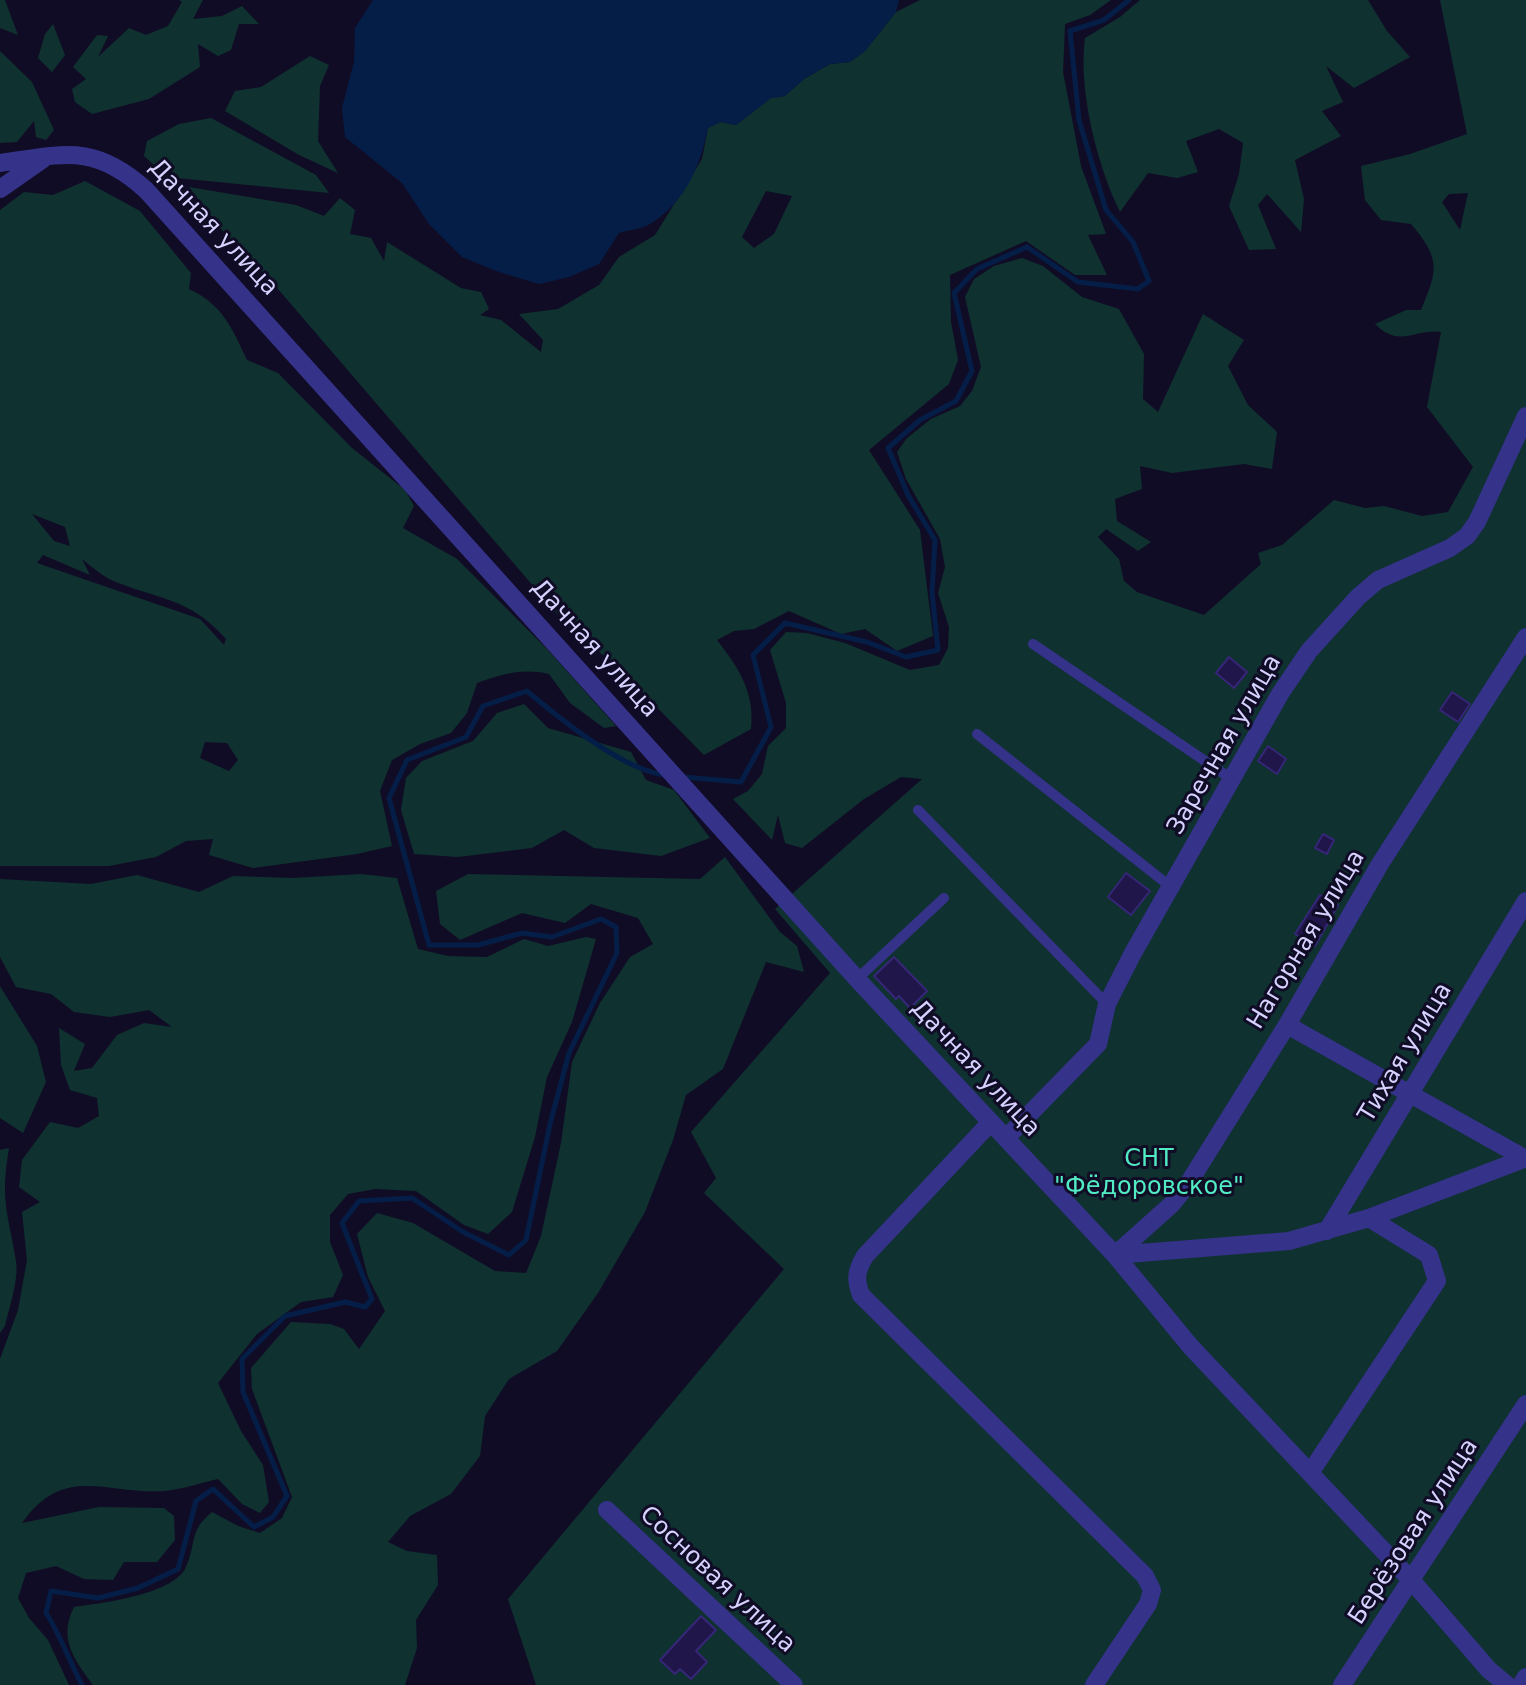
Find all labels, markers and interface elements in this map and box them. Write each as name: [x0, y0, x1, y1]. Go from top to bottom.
street label: Дачная улица: [142, 154, 284, 302]
street label: Дачная улица: [524, 574, 664, 724]
street label: Заречная улица: [1162, 650, 1288, 840]
street label: Нагорная улица: [1242, 845, 1372, 1035]
street label: Тихая улица: [1353, 978, 1459, 1128]
street label: Дачная улица: [904, 995, 1046, 1143]
park label: СНТ "Фёдоровское": [1054, 1146, 1244, 1202]
street label: Берёзовая улица: [1343, 1434, 1485, 1630]
street label: Сосновая улица: [633, 1501, 801, 1659]

